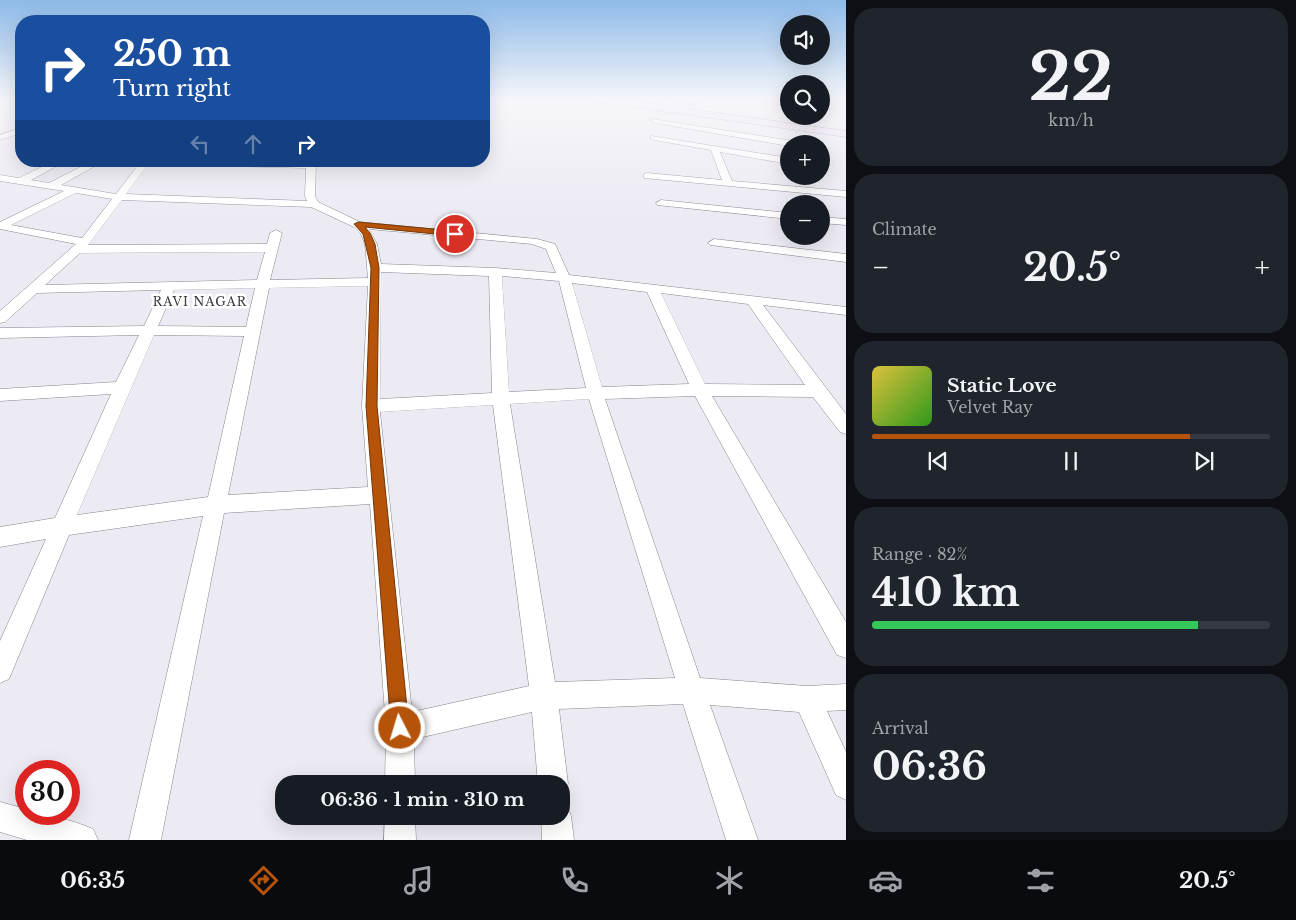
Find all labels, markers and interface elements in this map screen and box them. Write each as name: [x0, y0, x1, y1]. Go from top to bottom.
map controls: [780, 15, 830, 245]
button: sound: [780, 15, 830, 65]
text: 250 m: [113, 32, 231, 75]
icon: right: [30, 35, 95, 100]
text: 22: [1029, 37, 1113, 118]
text: Turn right: [113, 75, 231, 102]
button: search: [780, 75, 830, 125]
text: km/h: [1048, 110, 1094, 130]
icon: left: [186, 130, 214, 158]
icon: ahead: [239, 130, 267, 158]
icon: right: [292, 130, 320, 158]
button: +: [780, 135, 830, 185]
button: −: [780, 195, 830, 245]
pin: [434, 213, 476, 255]
text: Climate: [872, 219, 937, 239]
icon: arrive: [441, 220, 469, 248]
text: 20.5°: [1023, 244, 1121, 291]
text: −: [872, 250, 890, 285]
text: +: [1255, 250, 1270, 285]
district label: RAVI NAGAR: [153, 294, 247, 309]
text: Static Love: [947, 374, 1057, 397]
text: Velvet Ray: [947, 397, 1033, 417]
icon: previous: [924, 447, 952, 475]
icon: pause: [1057, 447, 1085, 475]
icon: next: [1190, 447, 1218, 475]
text: Range · 82%: [872, 544, 967, 564]
text: 410 km: [872, 569, 1020, 616]
position arrow: [373, 701, 425, 753]
text: Arrival: [872, 718, 929, 738]
text: 06:36: [872, 743, 987, 790]
speed limit sign: 30: [15, 760, 80, 825]
text: 06:36 · 1 min · 310 m: [320, 788, 525, 811]
icon: directions: [246, 863, 281, 898]
icon: music: [401, 863, 436, 898]
icon: phone: [557, 863, 592, 898]
icon: climate: [712, 863, 747, 898]
icon: car: [868, 863, 903, 898]
icon: filters: [1023, 863, 1058, 898]
text: 06:35: [60, 867, 125, 894]
text: 20.5°: [1179, 867, 1236, 894]

